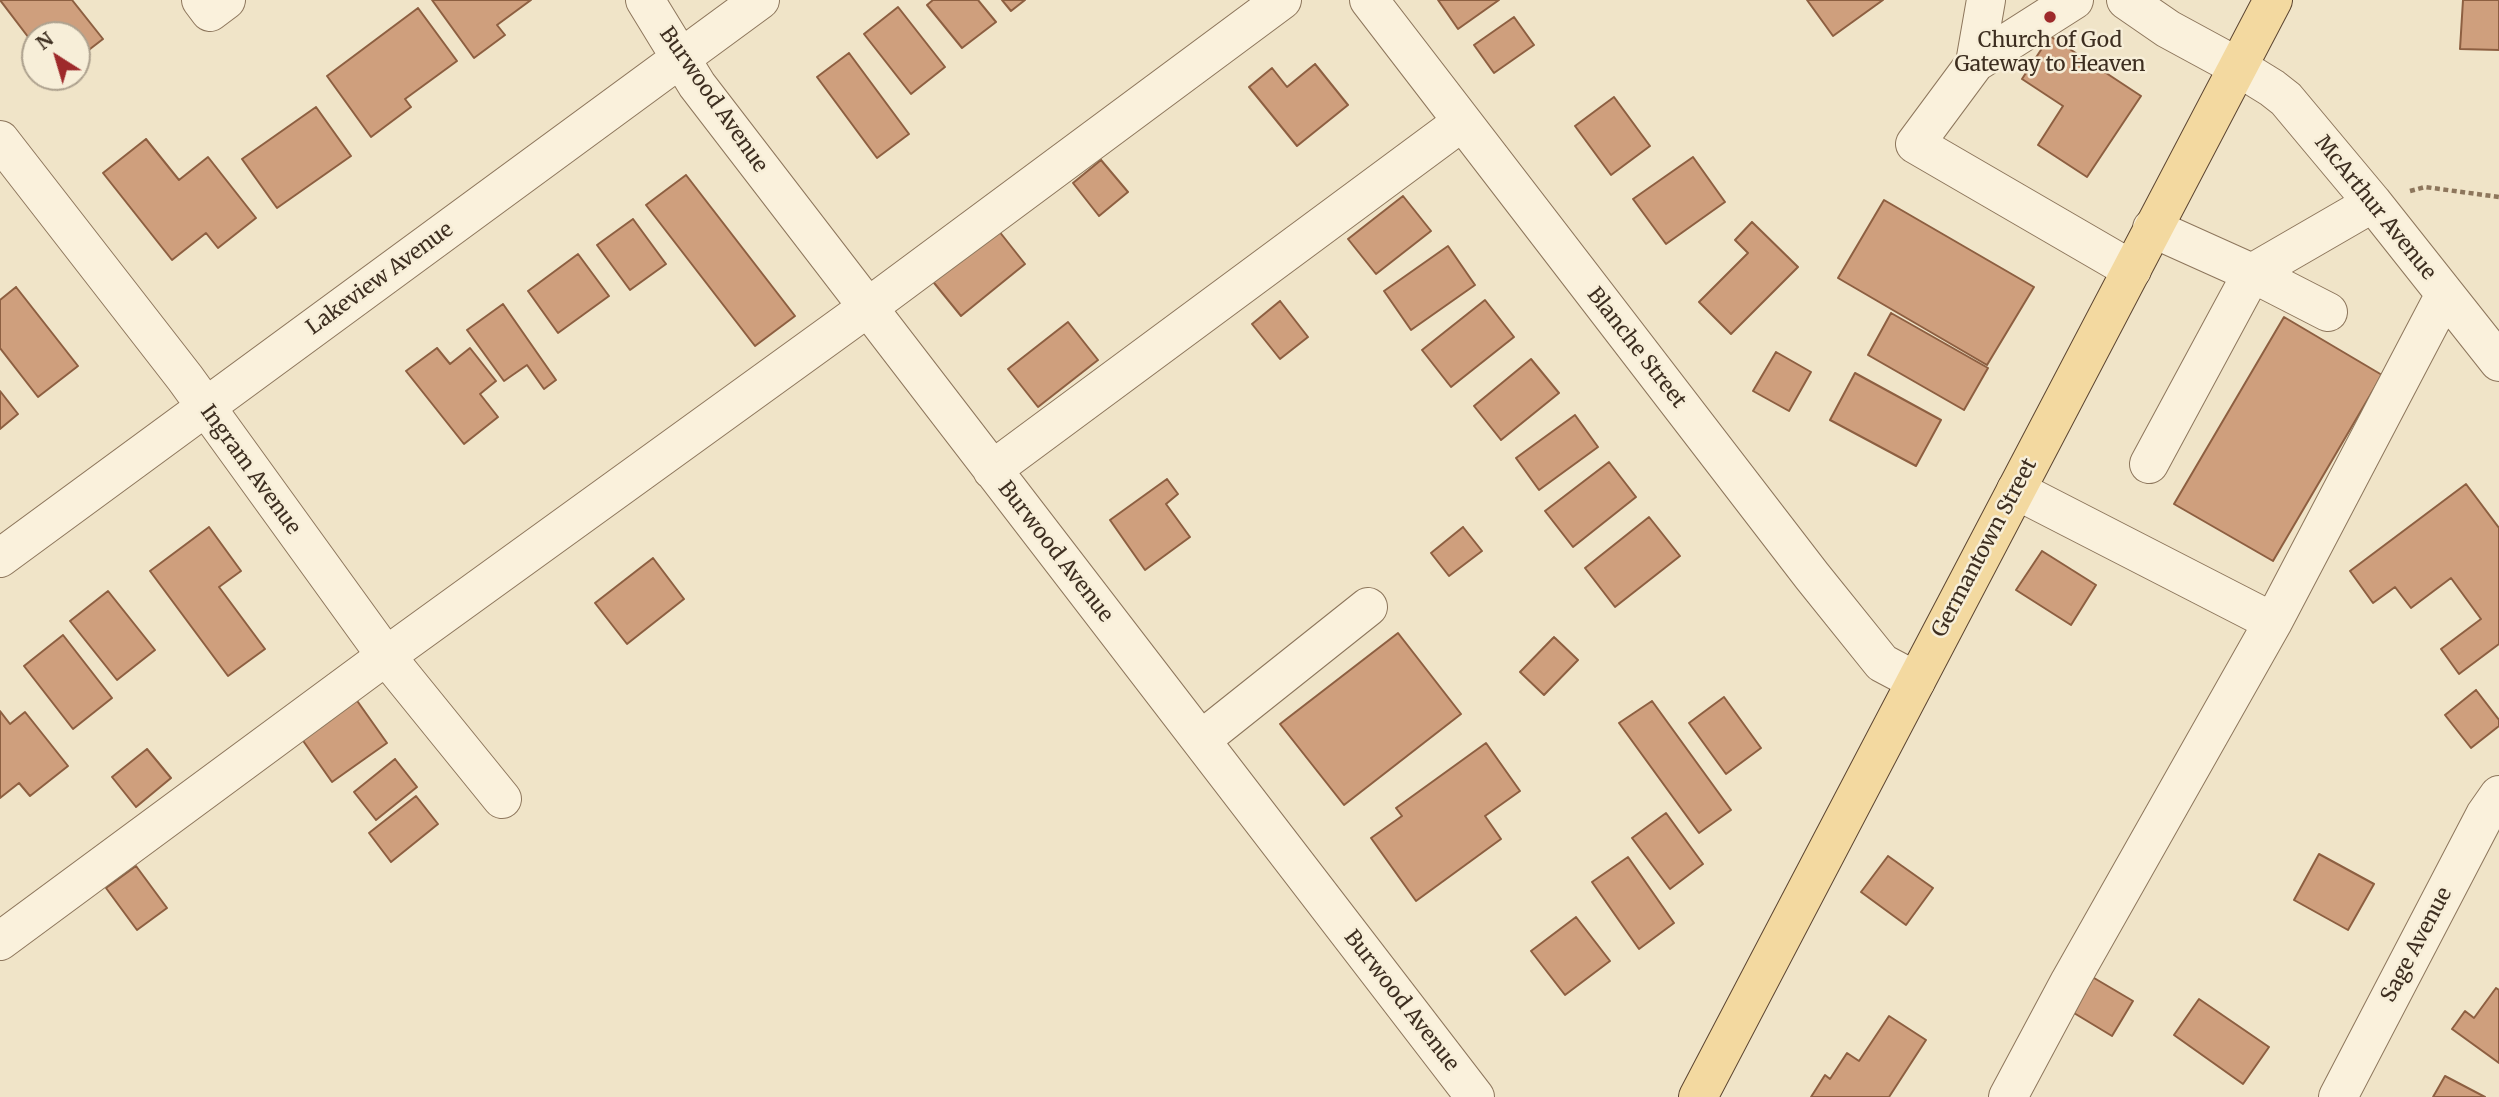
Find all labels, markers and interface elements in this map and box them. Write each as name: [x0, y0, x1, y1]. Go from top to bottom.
marker: Church of God Gateway to Heaven: [2042, 9, 2058, 25]
north arrow: [21, 21, 91, 91]
street label: Burwood Avenue: [653, 22, 773, 178]
text: N: [31, 27, 58, 55]
place label: Church of God Gateway to Heaven: [1954, 28, 2146, 78]
street label: McArthur Avenue: [2309, 131, 2441, 285]
street label: Lakeview Avenue: [302, 217, 458, 341]
street label: Blanche Street: [1581, 283, 1691, 413]
street label: Ingram Avenue: [195, 400, 305, 540]
street label: Germantown Street: [1927, 454, 2043, 642]
street label: Burwood Avenue: [992, 477, 1118, 627]
street label: Sage Avenue: [2376, 883, 2458, 1007]
street label: Burwood Avenue: [1338, 926, 1464, 1076]

